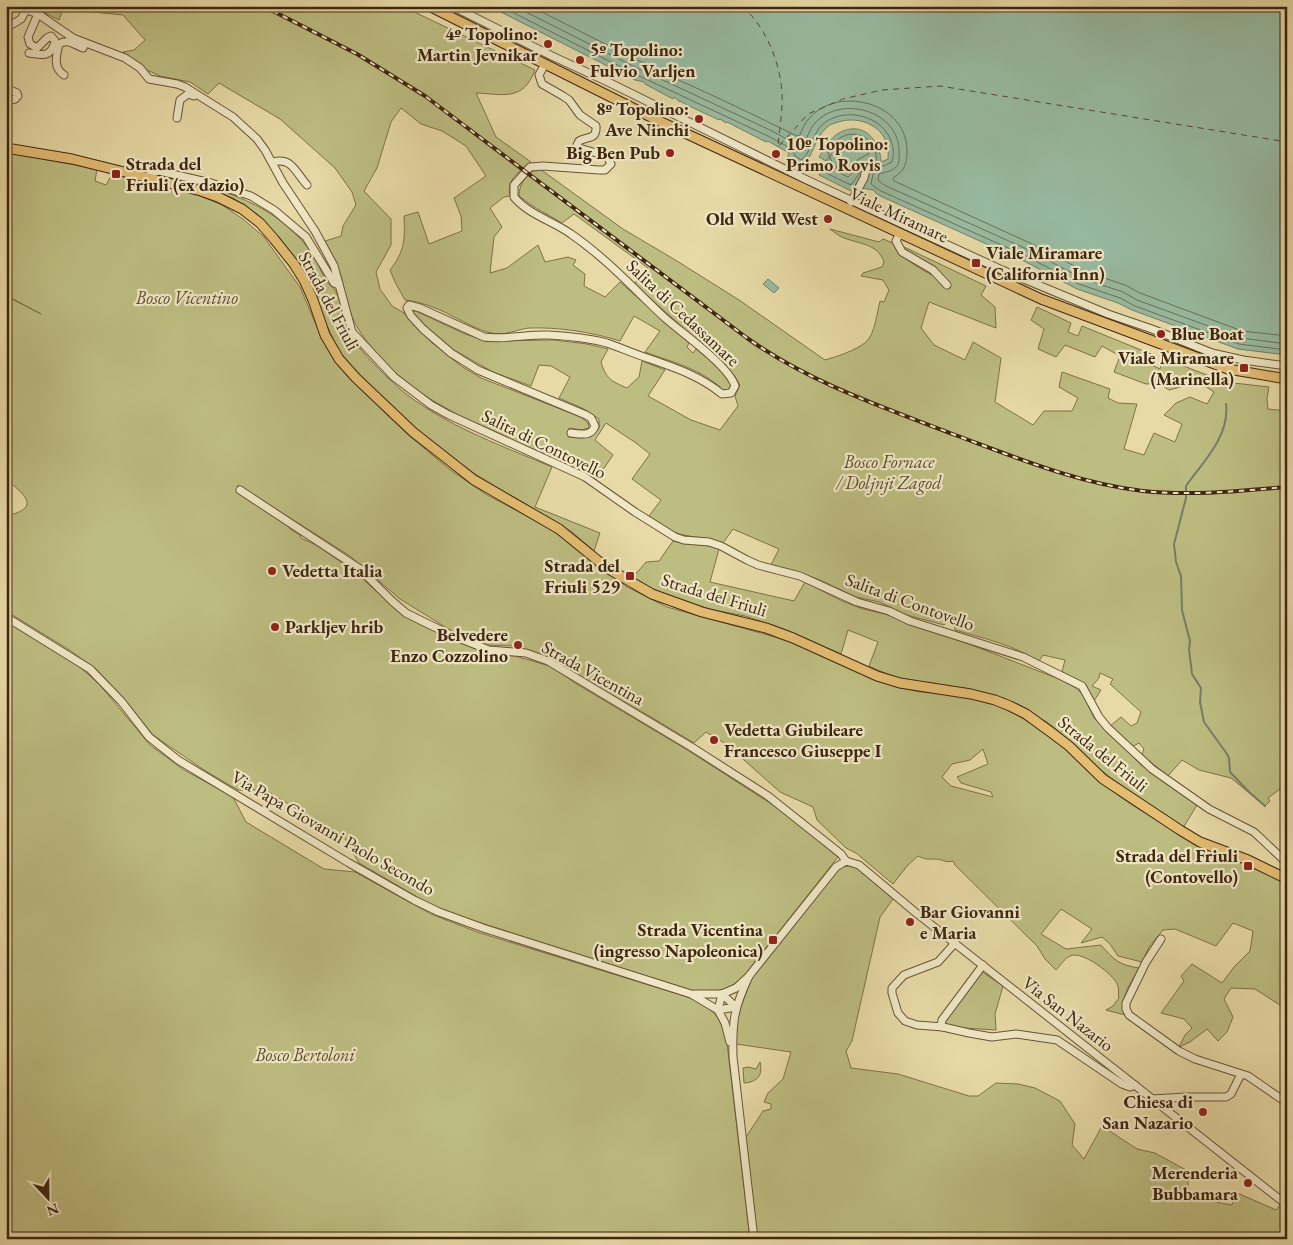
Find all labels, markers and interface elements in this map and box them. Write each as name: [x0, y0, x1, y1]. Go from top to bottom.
place label: 4º Topolino: Martin Jevnikar: [417, 22, 539, 66]
marker: 4º Topolino: Martin Jevnikar: [542, 38, 554, 50]
place label: 5º Topolino: Fulvio Varljen: [590, 38, 695, 82]
marker: 5º Topolino: Fulvio Varljen: [574, 54, 586, 66]
place label: 8º Topolino: Ave Ninchi: [596, 97, 690, 141]
marker: 8º Topolino: Ave Ninchi: [693, 113, 705, 125]
place label: 10º Topolino: Primo Rovis: [786, 132, 888, 176]
place label: Big Ben Pub: [566, 141, 660, 164]
marker: Big Ben Pub: [664, 147, 676, 159]
marker: 10º Topolino: Primo Rovis: [770, 148, 782, 160]
place label: Strada del Friuli (ex dazio): [126, 152, 244, 196]
marker: Strada del Friuli (ex dazio): [110, 168, 122, 180]
street label: Viale Miramare: [846, 182, 952, 247]
place label: Old Wild West: [706, 207, 818, 230]
marker: Old Wild West: [822, 213, 834, 225]
place label: Viale Miramare (California Inn): [986, 241, 1105, 285]
street label: Strada del Friuli: [294, 247, 365, 355]
street label: Salita di Cedassamare: [622, 254, 745, 371]
marker: Viale Miramare (California Inn): [970, 257, 982, 269]
park label: Bosco Vicentino: [135, 286, 238, 309]
place label: Blue Boat: [1171, 322, 1244, 345]
marker: Blue Boat: [1155, 328, 1167, 340]
place label: Viale Miramare (Marinella): [1118, 346, 1234, 390]
marker: Viale Miramare (Marinella): [1238, 362, 1250, 374]
street label: Salita di Contovello: [478, 404, 610, 484]
park label: Bosco Fornace / Doljnji Zagod: [835, 450, 942, 495]
place label: Strada del Friuli 529: [544, 554, 620, 598]
place label: Vedetta Italia: [282, 559, 383, 582]
marker: Vedetta Italia: [266, 565, 278, 577]
street label: Strada del Friuli: [659, 568, 770, 622]
street label: Salita di Contovello: [843, 568, 978, 636]
marker: Strada del Friuli 529: [624, 570, 636, 582]
place label: Parkljev hrib: [285, 615, 384, 638]
marker: Parkljev hrib: [269, 621, 281, 633]
place label: Belvedere Enzo Cozzolino: [390, 623, 508, 667]
street label: Strada Vicentina: [538, 635, 649, 711]
marker: Belvedere Enzo Cozzolino: [512, 639, 524, 651]
street label: Strada del Friuli: [1054, 710, 1153, 797]
place label: Vedetta Giubileare Francesco Giuseppe I: [724, 718, 882, 762]
marker: Vedetta Giubileare Francesco Giuseppe I: [708, 734, 720, 746]
street label: Via Papa Giovanni Paolo Secondo: [227, 765, 439, 900]
place label: Strada del Friuli (Contovello): [1116, 844, 1239, 888]
marker: Strada del Friuli (Contovello): [1242, 860, 1254, 872]
place label: Bar Giovanni e Maria: [920, 900, 1020, 944]
marker: Bar Giovanni e Maria: [904, 916, 916, 928]
place label: Strada Vicentina (ingresso Napoleonica): [594, 918, 763, 962]
marker: Strada Vicentina (ingresso Napoleonica): [767, 934, 779, 946]
street label: Via San Nazario: [1018, 971, 1119, 1057]
park label: Bosco Bertoloni: [254, 1043, 356, 1066]
place label: Chiesa di San Nazario: [1102, 1090, 1194, 1134]
marker: Chiesa di San Nazario: [1197, 1106, 1209, 1118]
place label: Merenderia Bubbamara: [1152, 1161, 1238, 1205]
north arrow: [22, 1172, 72, 1222]
marker: Merenderia Bubbamara: [1242, 1177, 1254, 1189]
text: N: [44, 1200, 61, 1221]

